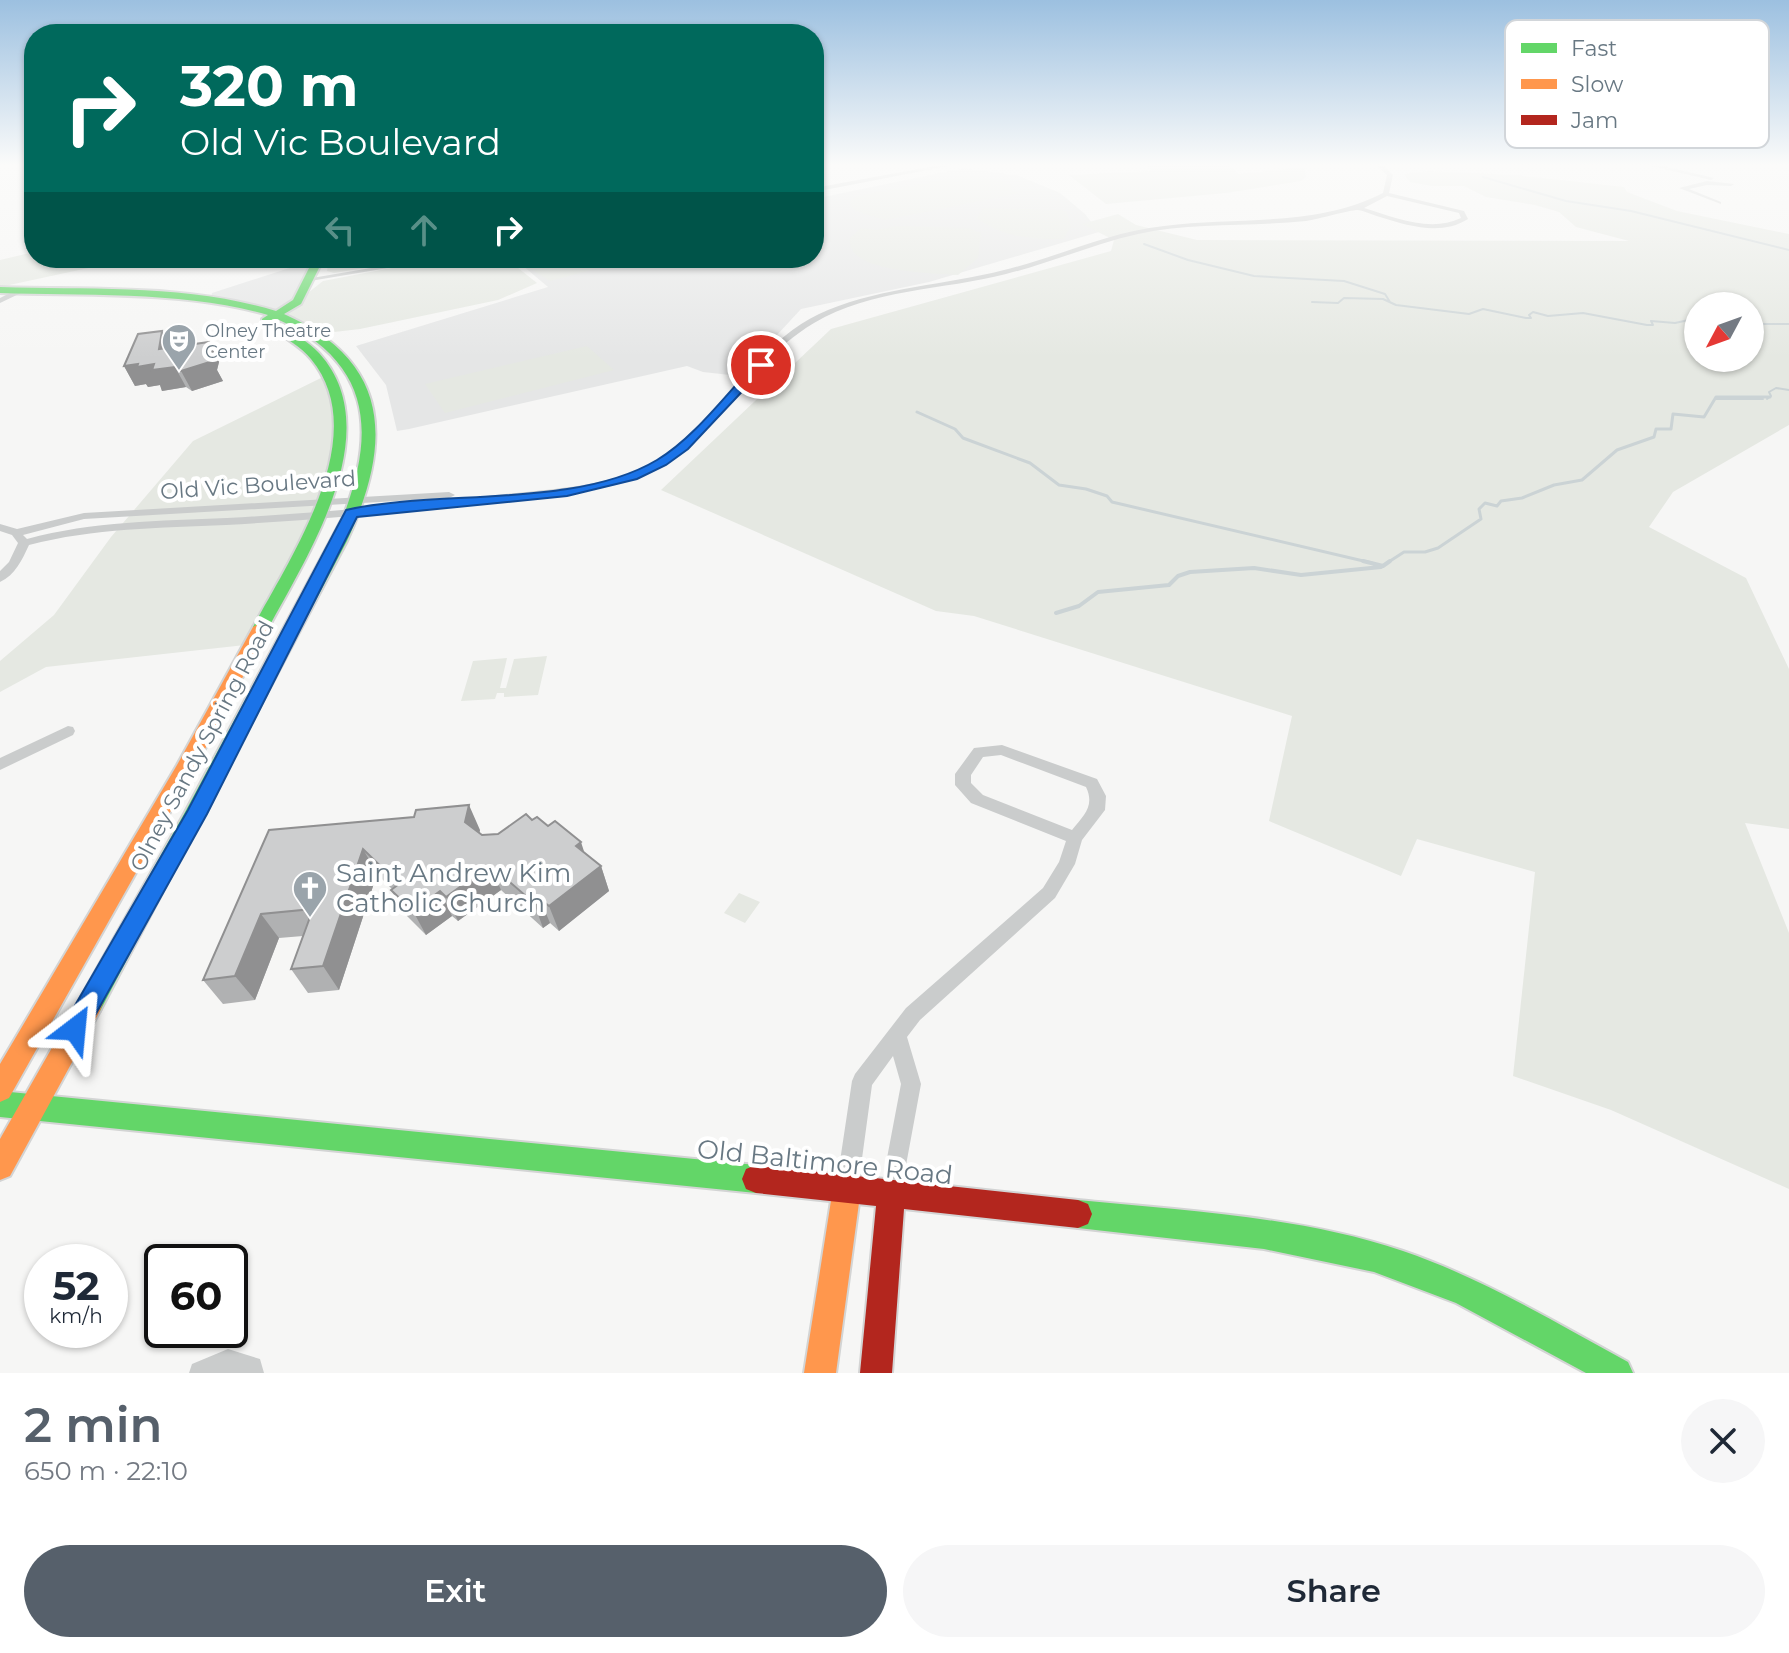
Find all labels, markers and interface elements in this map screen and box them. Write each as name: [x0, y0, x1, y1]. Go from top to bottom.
legend: [1505, 20, 1769, 148]
text: Fast: [1571, 35, 1617, 62]
text: 320 m: [180, 52, 359, 120]
icon: right: [48, 56, 152, 160]
text: Slow: [1571, 71, 1624, 98]
text: Jam: [1570, 107, 1618, 134]
text: Old Vic Boulevard: [180, 120, 501, 164]
icon: left: [318, 208, 362, 252]
icon: ahead: [402, 208, 446, 252]
icon: right: [486, 208, 530, 252]
north arrow: [1684, 292, 1764, 372]
map controls: [1684, 292, 1764, 372]
place label: Olney Theatre Center: [205, 320, 331, 363]
theatre icon: Olney Theatre Center: [160, 322, 198, 372]
pin: [727, 331, 795, 399]
icon: arrive: [739, 343, 783, 387]
street label: Old Vic Boulevard: [159, 465, 357, 505]
street label: Olney Sandy Spring Road: [124, 616, 280, 876]
place label: Saint Andrew Kim Catholic Church: [336, 857, 571, 919]
church icon: Saint Andrew Kim Catholic Church: [291, 869, 329, 919]
position arrow: [33, 987, 117, 1071]
street label: Old Baltimore Road: [696, 1133, 954, 1191]
speed limit sign: 60: [144, 1244, 248, 1348]
text: 52: [52, 1261, 100, 1310]
text: km/h: [49, 1304, 103, 1328]
text: 2 min: [24, 1396, 162, 1454]
button: close: [1681, 1399, 1765, 1483]
text: 650 m · 22:10: [24, 1455, 188, 1487]
button: Exit: [24, 1545, 887, 1637]
button: Share: [903, 1545, 1765, 1637]

